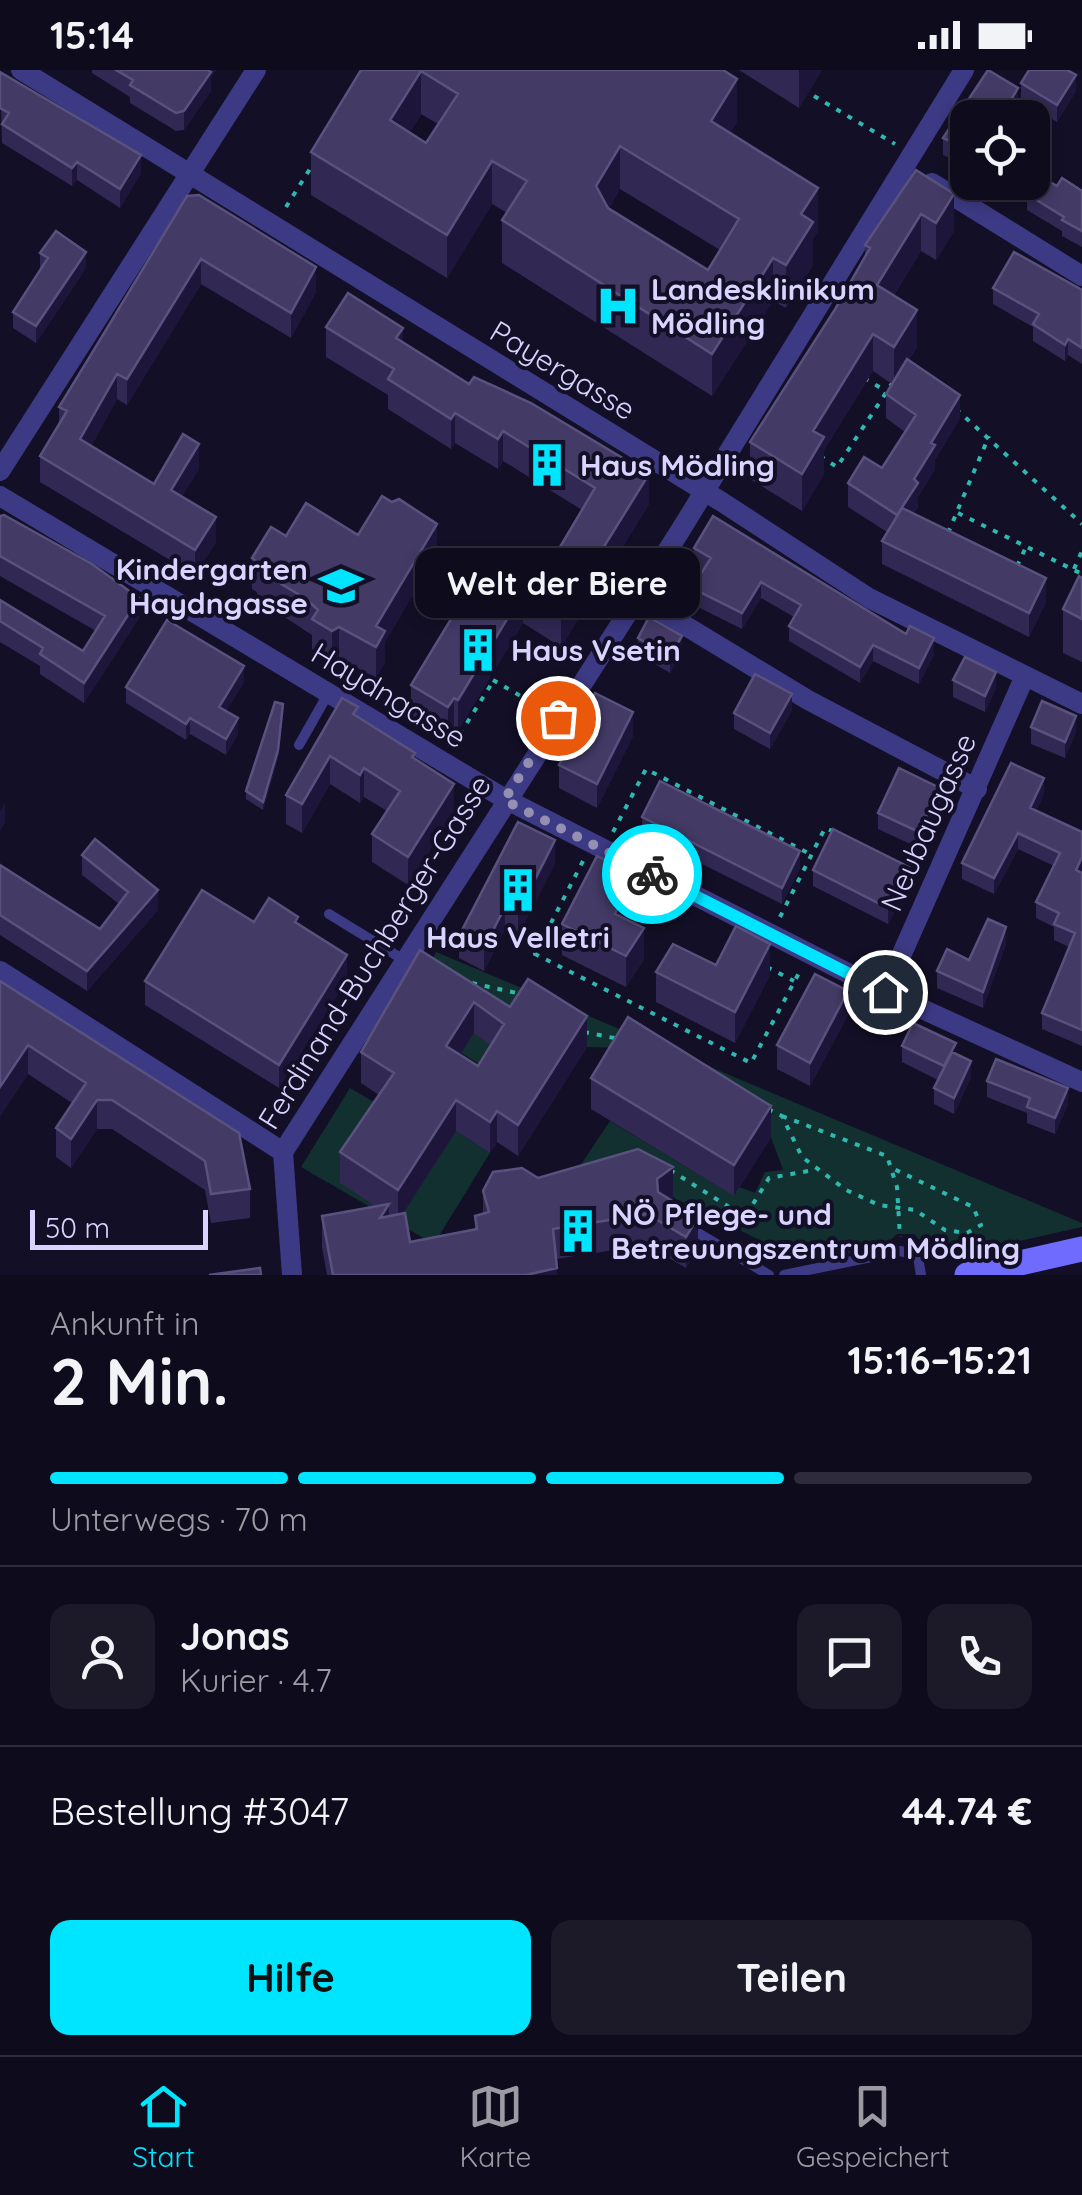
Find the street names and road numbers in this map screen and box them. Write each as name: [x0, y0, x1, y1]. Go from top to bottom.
street label: Payergasse: [483, 312, 643, 428]
street label: Haydngasse: [305, 634, 473, 756]
street label: Neubaugasse: [872, 727, 984, 917]
street label: Ferdinand-Buchberger-Gasse: [249, 768, 499, 1136]

